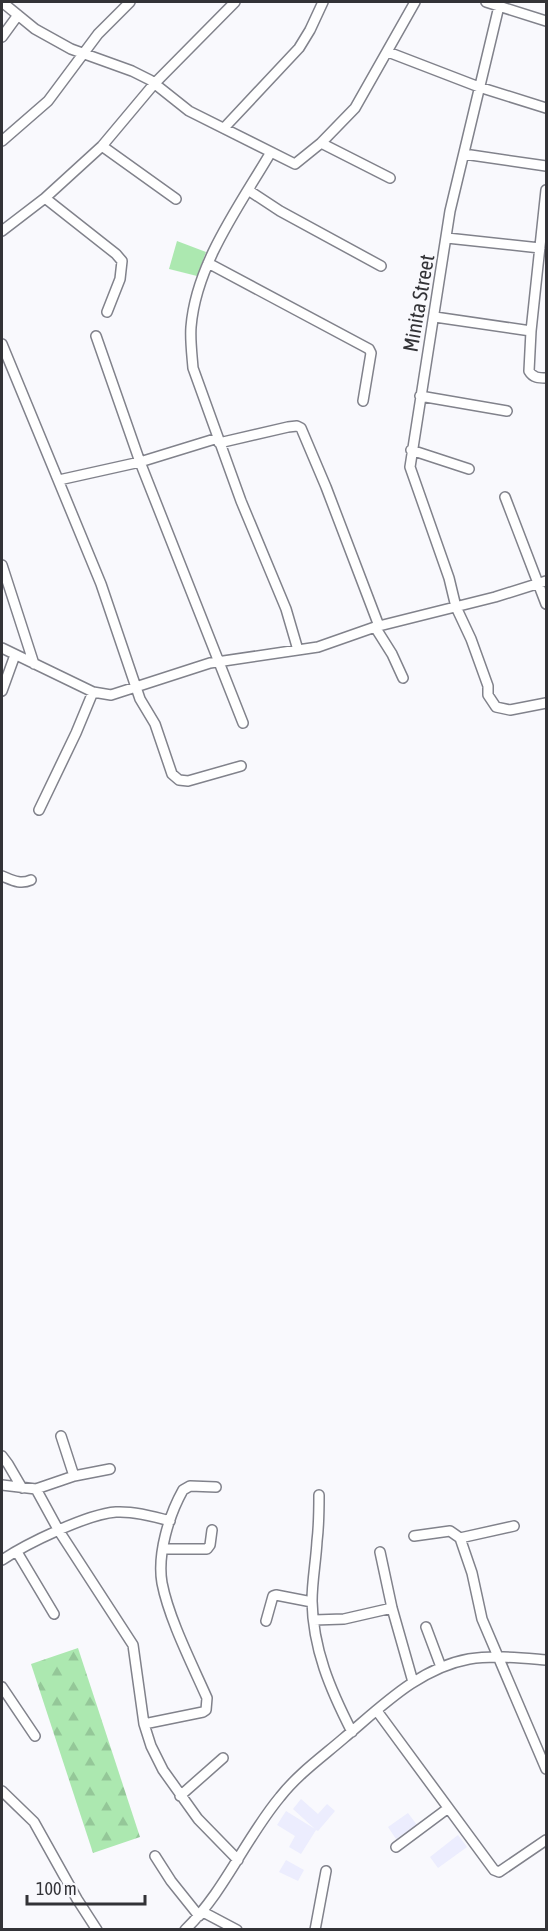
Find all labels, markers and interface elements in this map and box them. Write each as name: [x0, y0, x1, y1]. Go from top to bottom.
street label: Minita Street: [398, 252, 438, 354]
scale bar: [27, 1868, 146, 1906]
text: 100 m: [36, 1878, 77, 1899]

